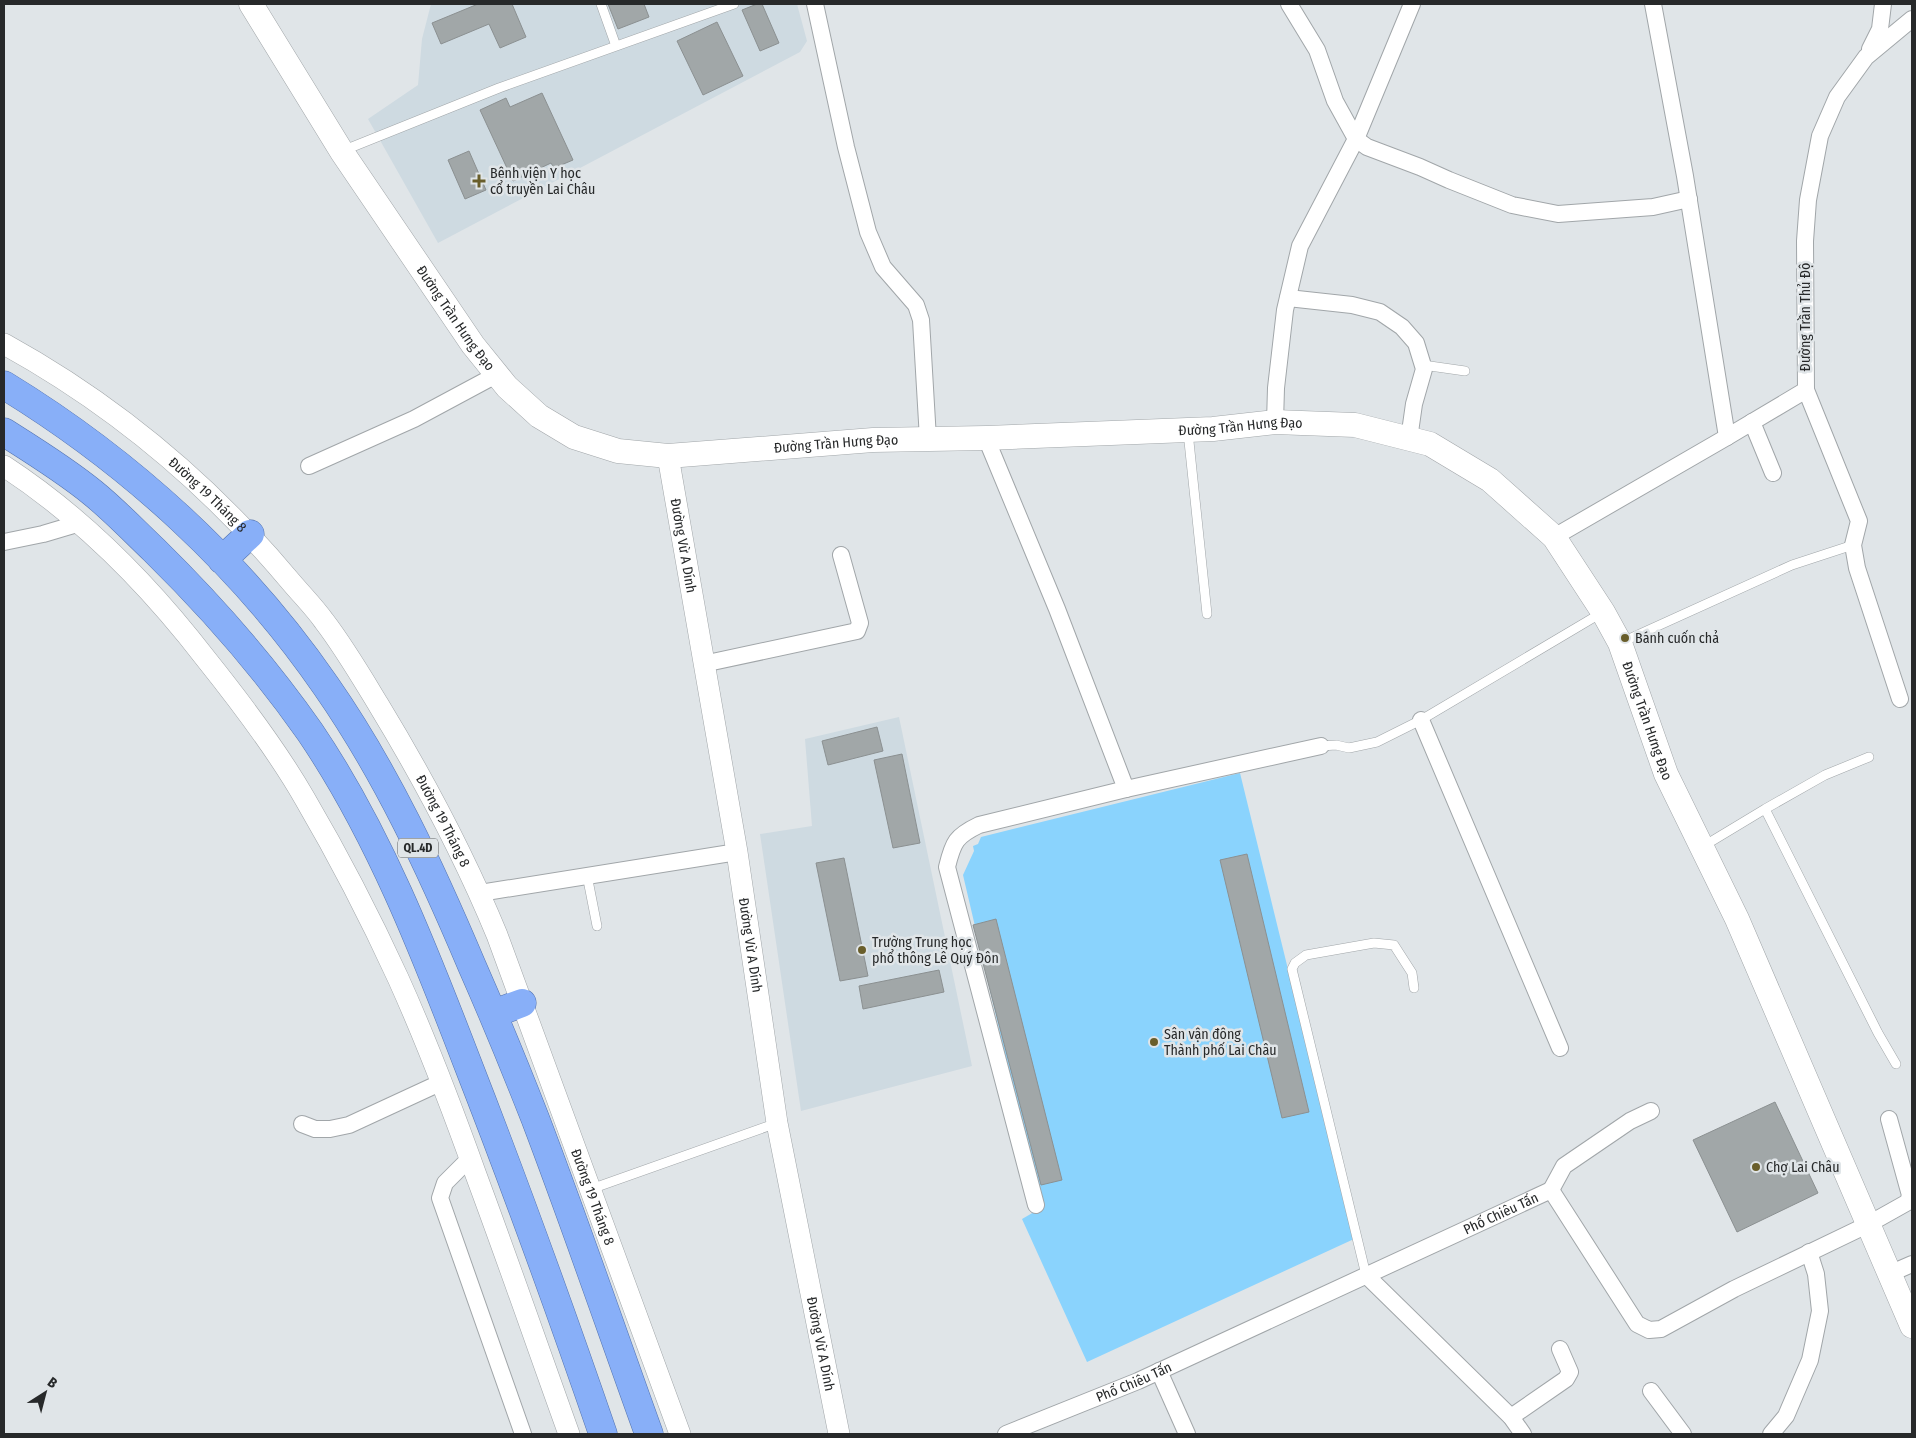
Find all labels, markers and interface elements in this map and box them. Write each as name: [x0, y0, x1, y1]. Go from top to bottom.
place label: Bệnh viện Y học cổ truyền Lai Châu: [490, 165, 595, 198]
marker: Bệnh viện Y học cổ truyền Lai Châu: [472, 174, 486, 188]
street label: Đường Trần Hưng Đạo: [413, 262, 498, 374]
street label: Đường Trần Thủ Độ: [1796, 263, 1814, 371]
street label: Đường Trần Hưng Đạo: [1178, 414, 1303, 439]
street label: Đường Trần Hưng Đạo: [773, 432, 898, 457]
street label: Đường 19 Tháng 8: [165, 454, 250, 536]
street label: Đường Vừ A Dính: [667, 497, 700, 594]
place label: Bánh cuốn chả: [1635, 629, 1719, 647]
marker: Bánh cuốn chả: [1619, 632, 1631, 644]
street label: Đường Trần Hưng Đạo: [1618, 659, 1676, 783]
street label: Đường 19 Tháng 8: [412, 772, 473, 870]
road number: QL.4D: [398, 838, 438, 858]
street label: Đường Vừ A Dính: [735, 897, 766, 994]
place label: Trường Trung học phổ thông Lê Quý Đôn: [872, 934, 999, 967]
marker: Trường Trung học phổ thông Lê Quý Đôn: [856, 944, 868, 956]
place label: Sân vận động Thành phố Lai Châu: [1164, 1026, 1277, 1059]
marker: Sân vận động Thành phố Lai Châu: [1148, 1036, 1160, 1048]
street label: Đường 19 Tháng 8: [567, 1146, 618, 1247]
place label: Chợ Lai Châu: [1766, 1159, 1840, 1176]
marker: Chợ Lai Châu: [1750, 1161, 1762, 1173]
street label: Phố Chiêu Tấn: [1461, 1189, 1541, 1238]
street label: Đường Vừ A Dính: [803, 1295, 838, 1392]
street label: Phố Chiêu Tấn: [1094, 1359, 1175, 1406]
north arrow: [20, 1368, 70, 1418]
text: B: [44, 1374, 61, 1392]

